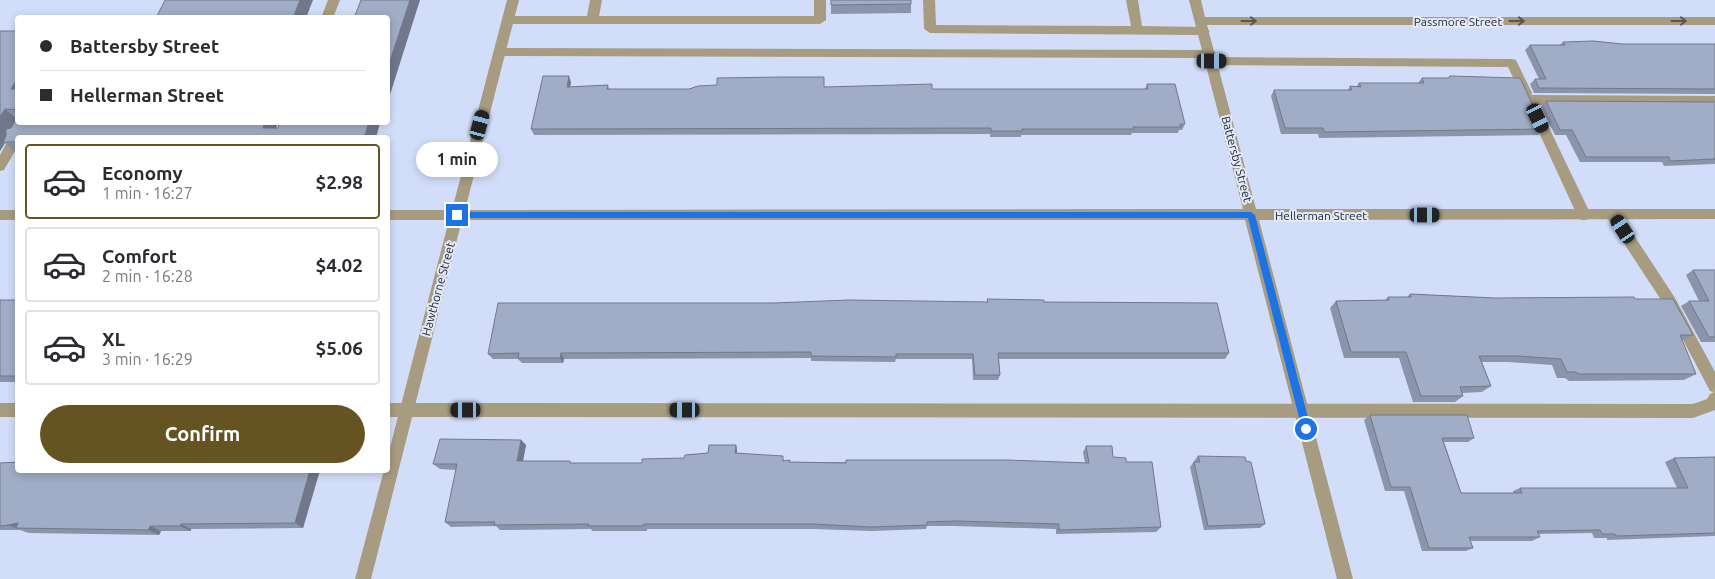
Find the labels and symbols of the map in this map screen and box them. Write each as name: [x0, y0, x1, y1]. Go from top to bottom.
street label: Passmore Street: [1414, 15, 1502, 28]
one-way arrow: [1241, 16, 1257, 26]
one-way arrow: [1508, 16, 1525, 26]
one-way arrow: [1671, 16, 1687, 26]
car: [1197, 54, 1227, 69]
car: [1524, 101, 1551, 135]
car: [468, 109, 491, 141]
street label: Battersby Street: [1219, 115, 1255, 204]
callout: 1 min: [416, 142, 498, 178]
route end: [446, 204, 468, 226]
car: [1410, 208, 1440, 223]
street label: Hellerman Street: [1275, 209, 1367, 222]
car: [1608, 212, 1637, 246]
street label: Hawthorne Street: [419, 240, 457, 337]
car: [451, 403, 481, 418]
car: [670, 403, 700, 418]
route start: [1295, 418, 1317, 440]

